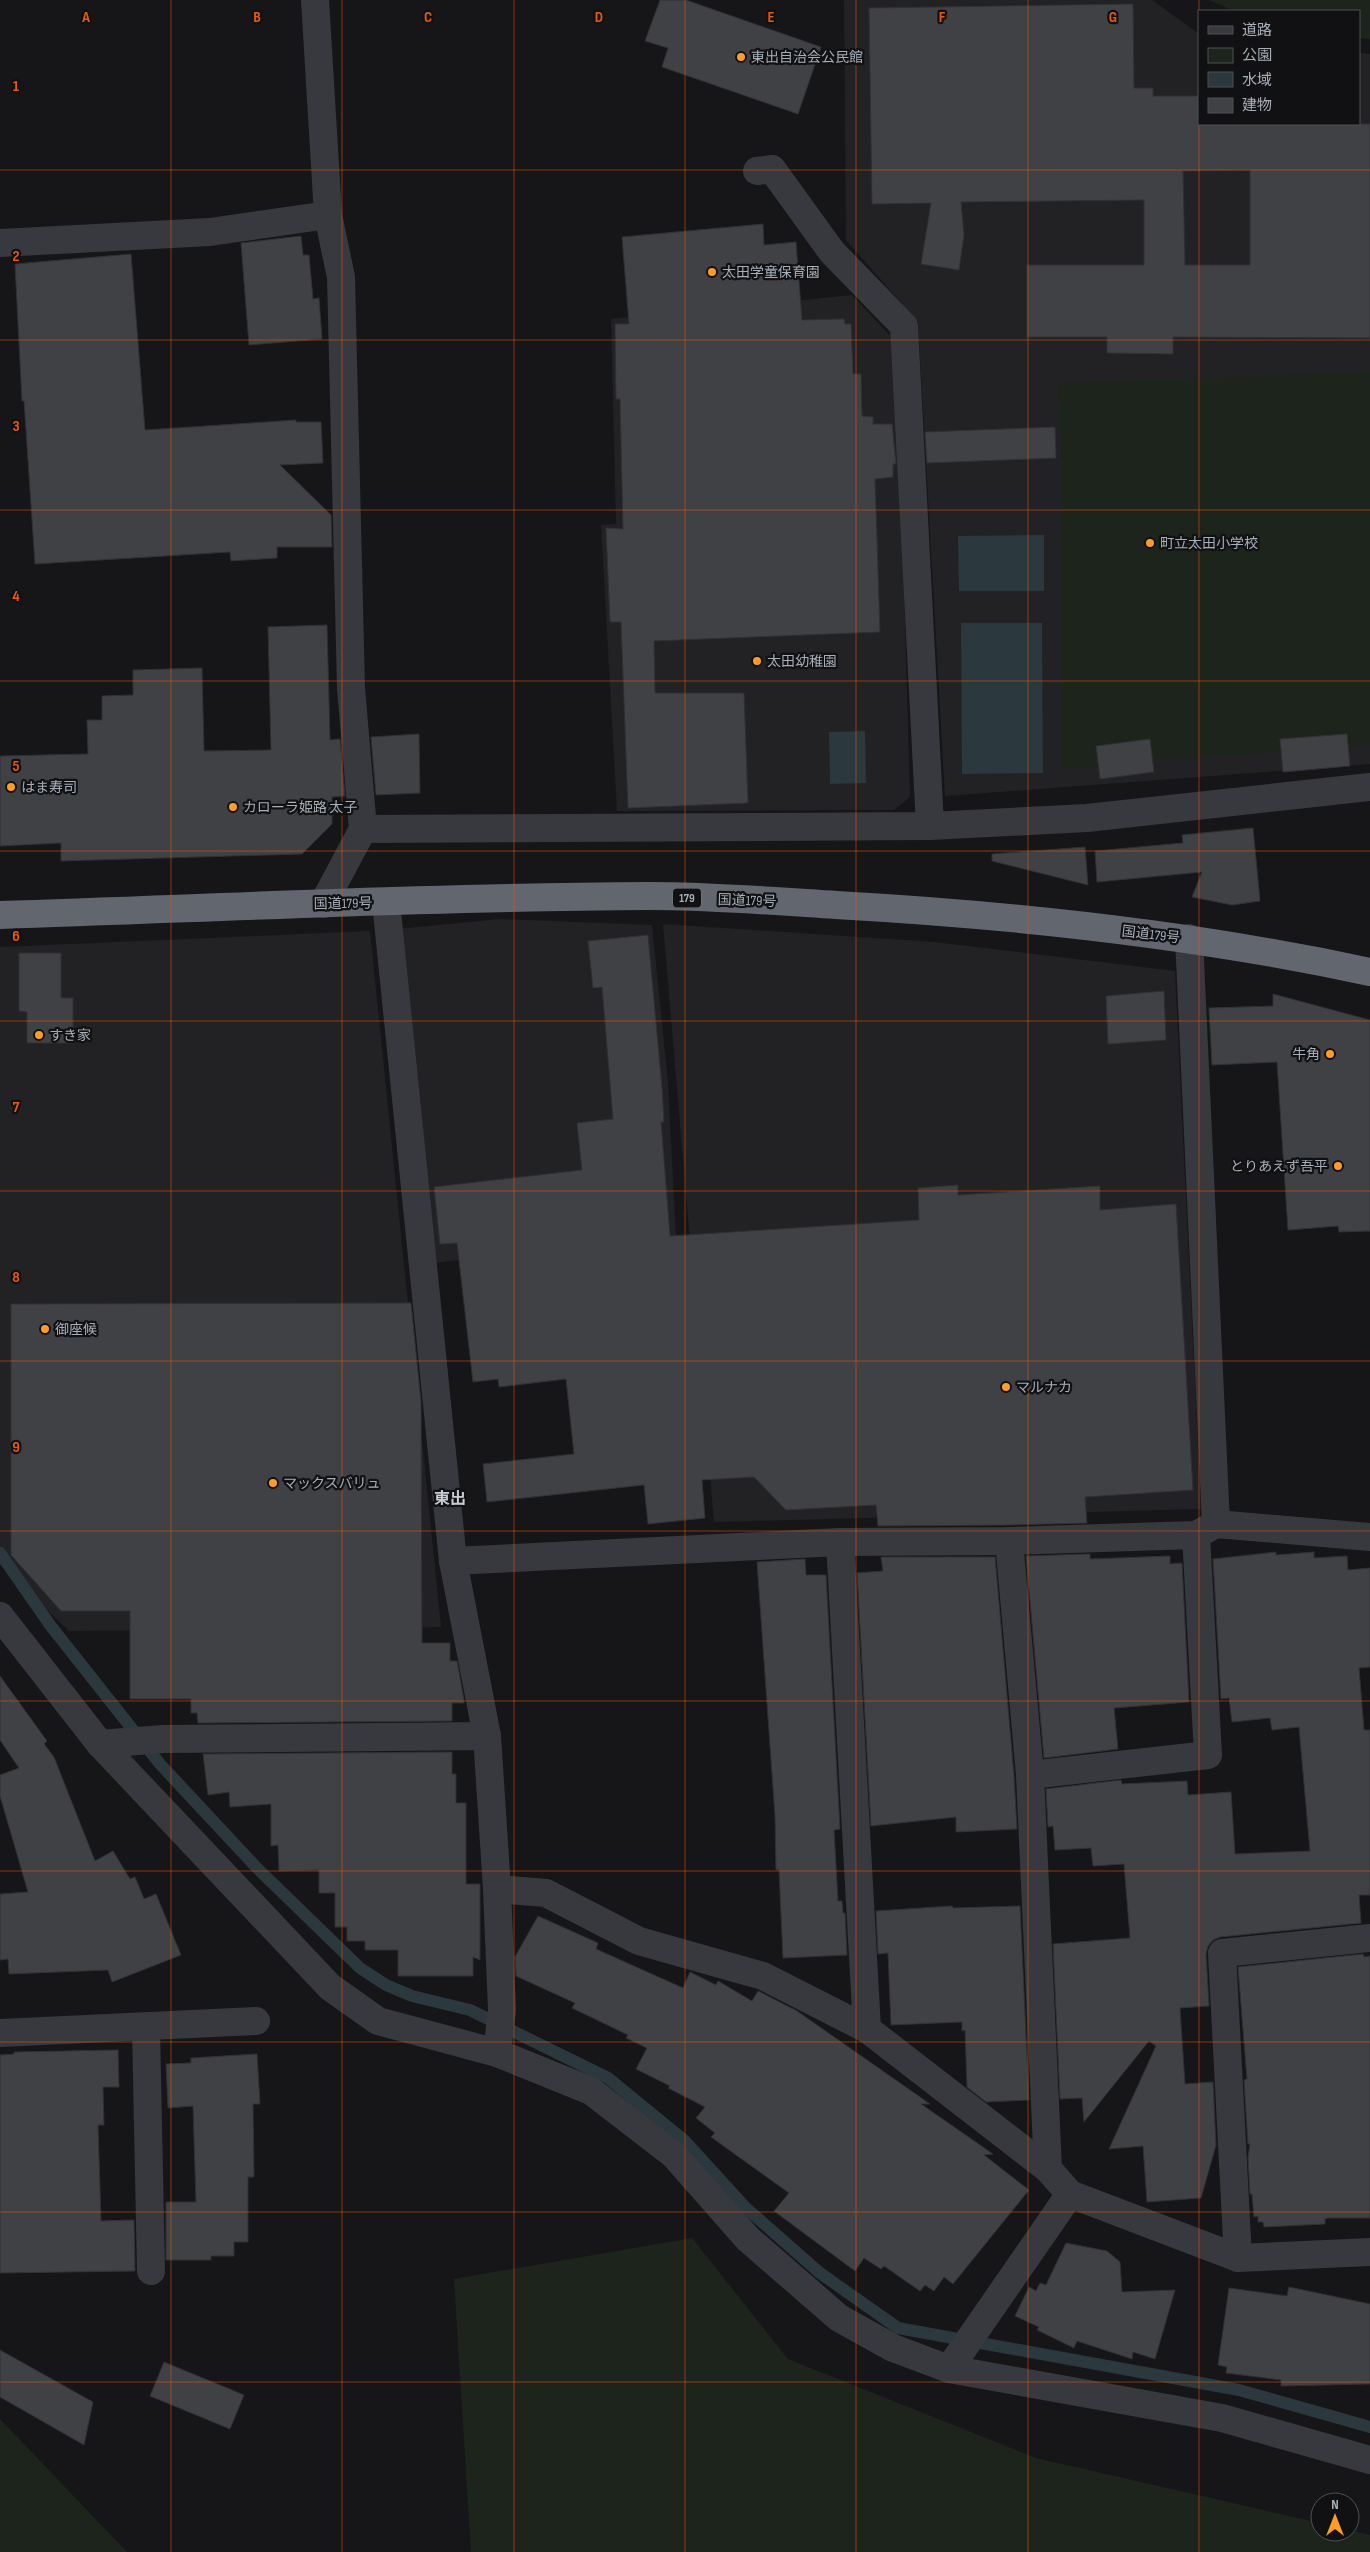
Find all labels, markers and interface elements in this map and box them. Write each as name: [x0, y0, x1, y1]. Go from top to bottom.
text: A: [81, 8, 90, 27]
text: B: [253, 8, 261, 27]
text: C: [424, 8, 432, 27]
text: D: [595, 8, 603, 27]
text: E: [768, 8, 775, 27]
text: F: [939, 8, 946, 27]
text: G: [1109, 8, 1117, 27]
legend: [1198, 10, 1360, 125]
text: 道路: [1242, 21, 1272, 40]
text: 公園: [1242, 46, 1272, 65]
place label: 東出自治会公民館: [751, 49, 863, 66]
marker: 東出自治会公民館: [735, 51, 747, 63]
text: 水域: [1242, 71, 1272, 90]
text: 1: [13, 77, 20, 96]
text: 建物: [1242, 96, 1272, 115]
text: 2: [12, 247, 20, 266]
place label: 太田学童保育園: [722, 264, 820, 281]
marker: 太田学童保育園: [706, 266, 718, 278]
text: 3: [12, 417, 20, 436]
place label: 町立太田小学校: [1160, 535, 1258, 552]
marker: 町立太田小学校: [1144, 537, 1156, 549]
text: 4: [12, 587, 20, 606]
place label: 太田幼稚園: [767, 653, 837, 670]
marker: 太田幼稚園: [751, 655, 763, 667]
text: 5: [12, 757, 20, 776]
place label: はま寿司: [21, 779, 77, 796]
marker: はま寿司: [5, 781, 17, 793]
place label: カローラ姫路 太子: [243, 799, 357, 816]
marker: カローラ姫路 太子: [227, 801, 239, 813]
road number: 179: [673, 888, 701, 908]
street label: 国道179号: [717, 891, 777, 910]
street label: 国道179号: [314, 894, 372, 913]
street label: 国道179号: [1121, 922, 1181, 947]
text: 6: [12, 927, 20, 946]
place label: すき家: [49, 1027, 91, 1044]
marker: すき家: [33, 1029, 45, 1041]
place label: 牛角: [1292, 1046, 1320, 1063]
marker: 牛角: [1324, 1048, 1336, 1060]
text: 7: [13, 1098, 20, 1117]
place label: とりあえず吾平: [1230, 1158, 1328, 1175]
marker: とりあえず吾平: [1332, 1160, 1344, 1172]
text: 8: [12, 1268, 20, 1287]
place label: 御座候: [55, 1321, 97, 1338]
marker: 御座候: [39, 1323, 51, 1335]
place label: マルナカ: [1016, 1379, 1072, 1396]
marker: マルナカ: [1000, 1381, 1012, 1393]
text: 9: [12, 1438, 20, 1457]
place label: マックスバリュ: [283, 1475, 381, 1492]
marker: マックスバリュ: [267, 1477, 279, 1489]
district label: 東出: [434, 1490, 466, 1509]
north arrow: [1310, 2492, 1360, 2542]
text: N: [1331, 2496, 1339, 2513]

